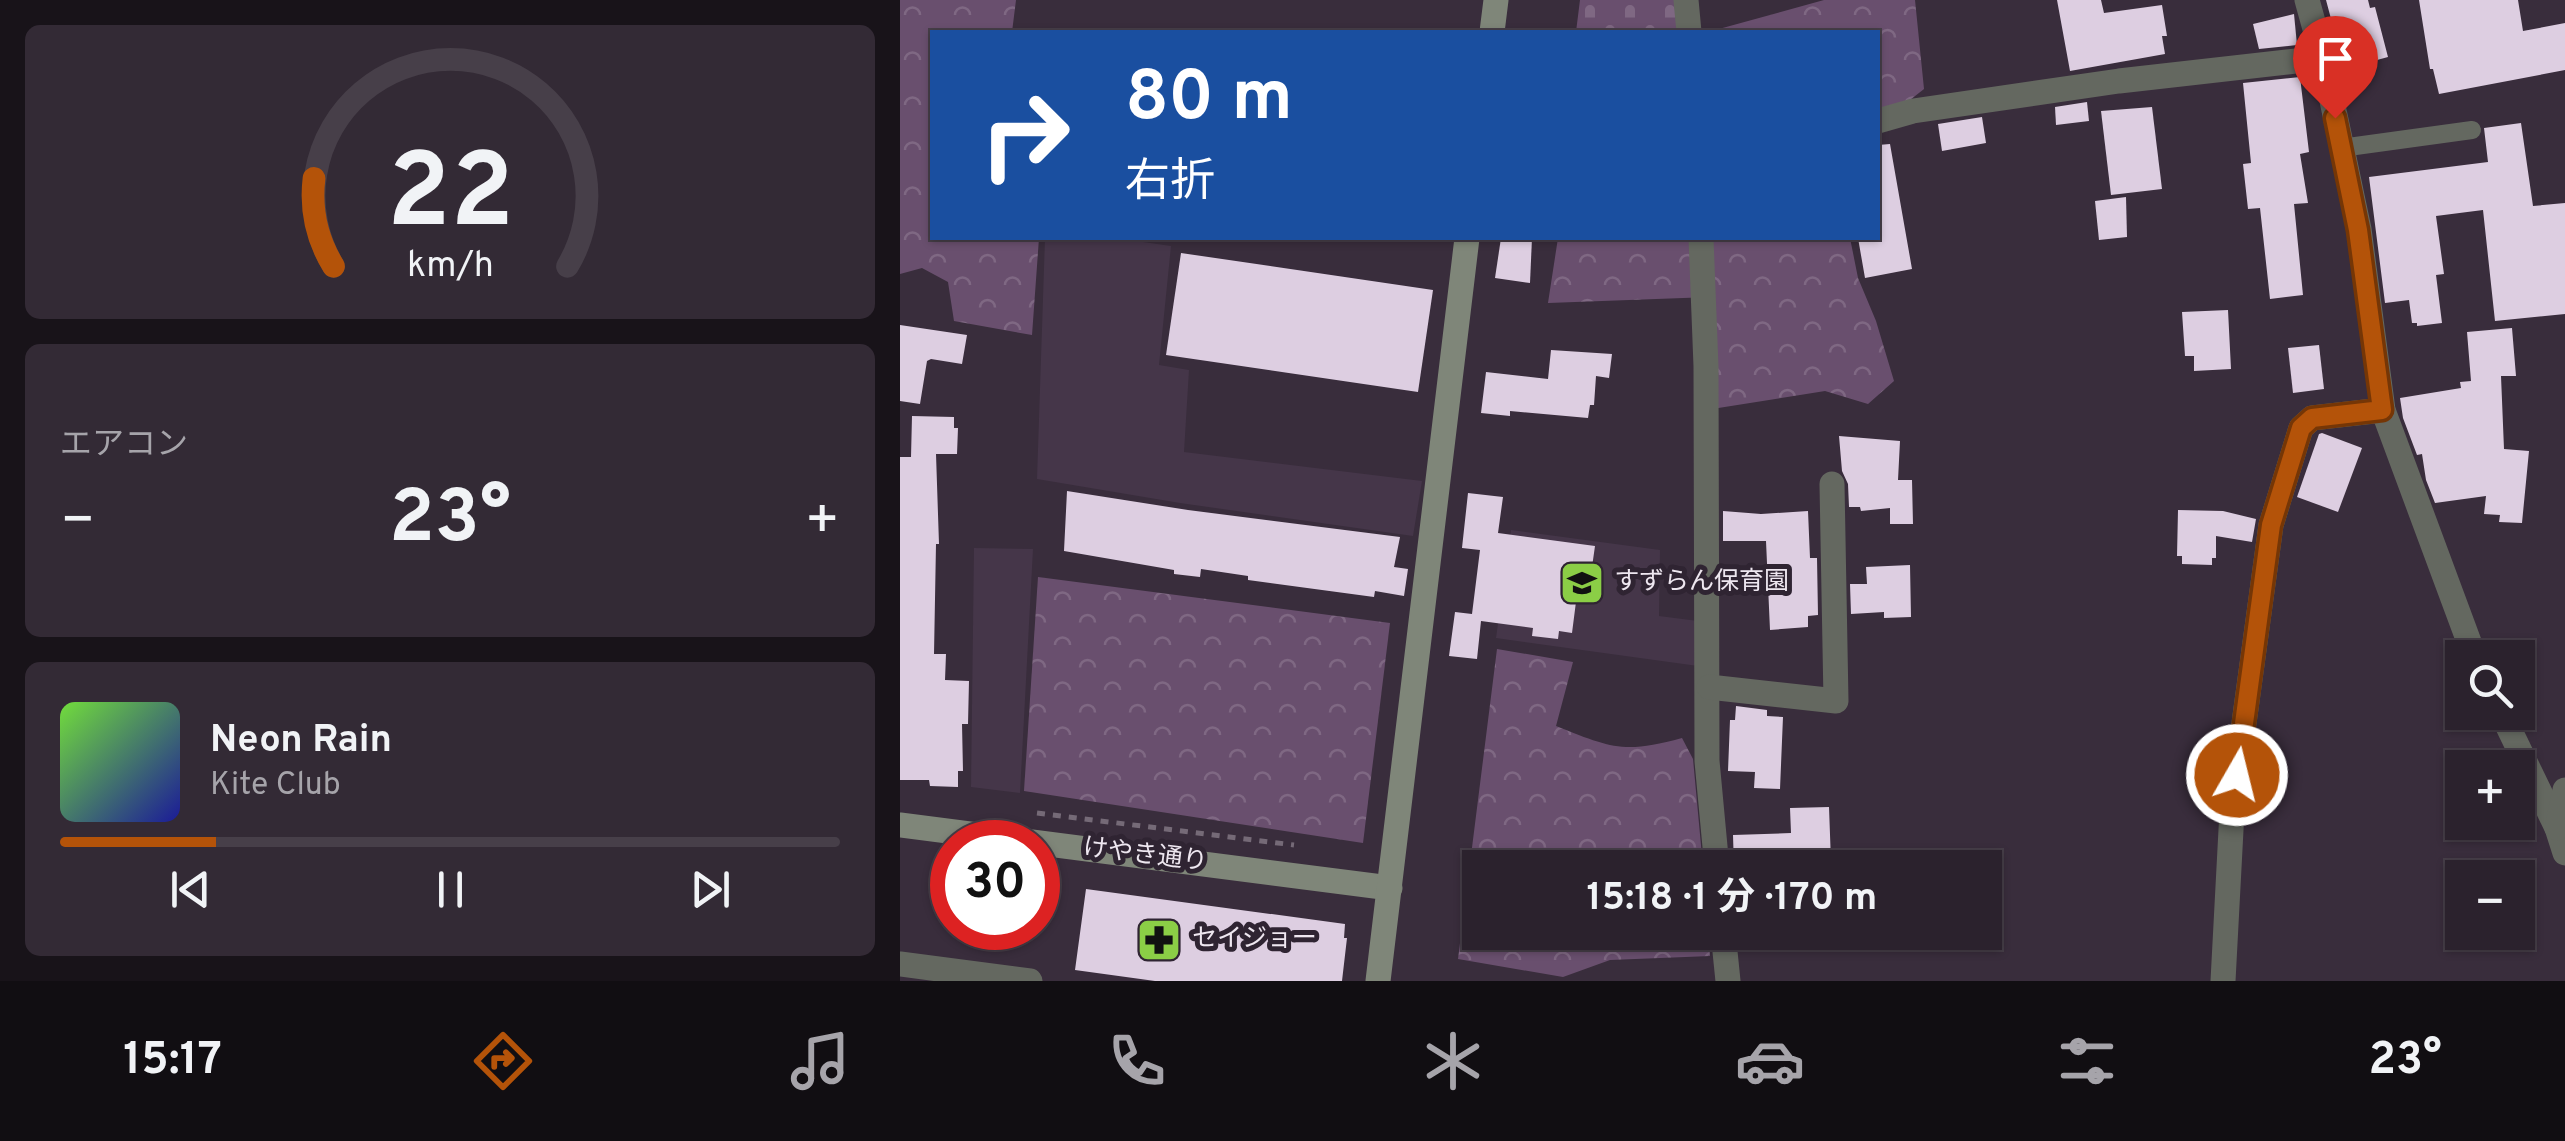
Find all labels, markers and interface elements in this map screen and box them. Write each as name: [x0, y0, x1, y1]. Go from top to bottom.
pin: [2293, 16, 2378, 119]
icon: arrive: [2308, 31, 2363, 86]
text: 80 m: [1125, 56, 1293, 145]
icon: right: [960, 70, 1090, 200]
text: 22: [386, 132, 514, 264]
text: 右折: [1125, 155, 1215, 212]
text: km/h: [407, 244, 493, 290]
text: エアコン: [60, 426, 188, 466]
text: 23°: [389, 474, 511, 569]
text: −: [60, 488, 95, 558]
text: +: [805, 488, 840, 558]
school or university icon: すずらん保育園: [1559, 560, 1605, 606]
place label: すずらん保育園: [1614, 567, 1789, 599]
map controls: [2445, 640, 2535, 950]
button: search: [2445, 640, 2535, 730]
text: Neon Rain: [210, 717, 392, 766]
position arrow: [2185, 723, 2289, 827]
button: +: [2445, 750, 2535, 840]
text: Kite Club: [210, 766, 341, 806]
speed limit sign: 30: [930, 820, 1060, 950]
street label: けやき通り: [1081, 833, 1209, 879]
button: −: [2445, 860, 2535, 950]
icon: previous: [163, 862, 218, 917]
icon: pause: [423, 862, 478, 917]
icon: next: [683, 862, 738, 917]
text: 15:18 · 1 分 · 170 m: [1587, 875, 1877, 924]
pharmacy icon: セイジョー: [1136, 917, 1182, 963]
place label: セイジョー: [1192, 924, 1317, 956]
icon: directions: [468, 1026, 538, 1096]
icon: music: [785, 1026, 855, 1096]
icon: phone: [1102, 1026, 1172, 1096]
icon: climate: [1418, 1026, 1488, 1096]
icon: car: [1735, 1026, 1805, 1096]
icon: filters: [2052, 1026, 2122, 1096]
text: 15:17: [123, 1033, 222, 1090]
text: 23°: [2368, 1033, 2442, 1090]

